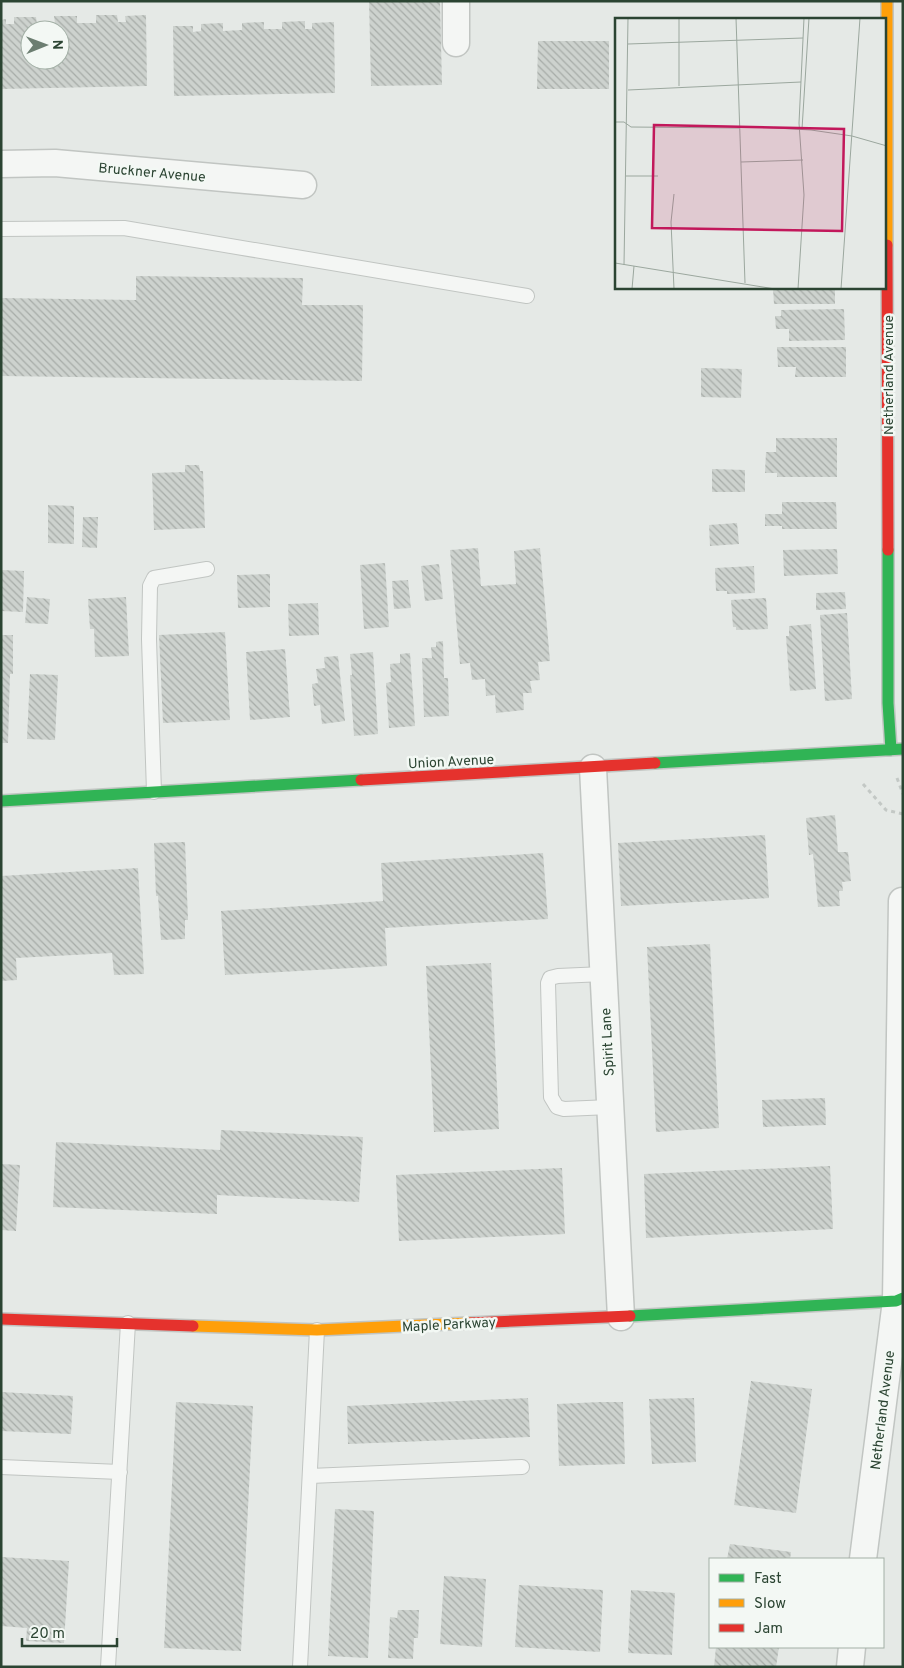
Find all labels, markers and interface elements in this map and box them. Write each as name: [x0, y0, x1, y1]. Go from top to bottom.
inset map: [615, 18, 886, 289]
north arrow: [20, 20, 70, 70]
text: N: [48, 40, 65, 50]
street label: Bruckner Avenue: [98, 160, 206, 187]
street label: Netherland Avenue: [881, 315, 898, 435]
street label: Union Avenue: [408, 752, 495, 773]
street label: Spirit Lane: [598, 1007, 619, 1077]
street label: Maple Parkway: [402, 1315, 497, 1336]
street label: Netherland Avenue: [868, 1349, 899, 1471]
legend: [709, 1558, 884, 1648]
text: Fast: [754, 1570, 782, 1589]
text: Slow: [754, 1595, 786, 1614]
scale bar: [22, 1616, 118, 1648]
text: Jam: [754, 1620, 783, 1639]
text: 20 m: [30, 1625, 65, 1644]

